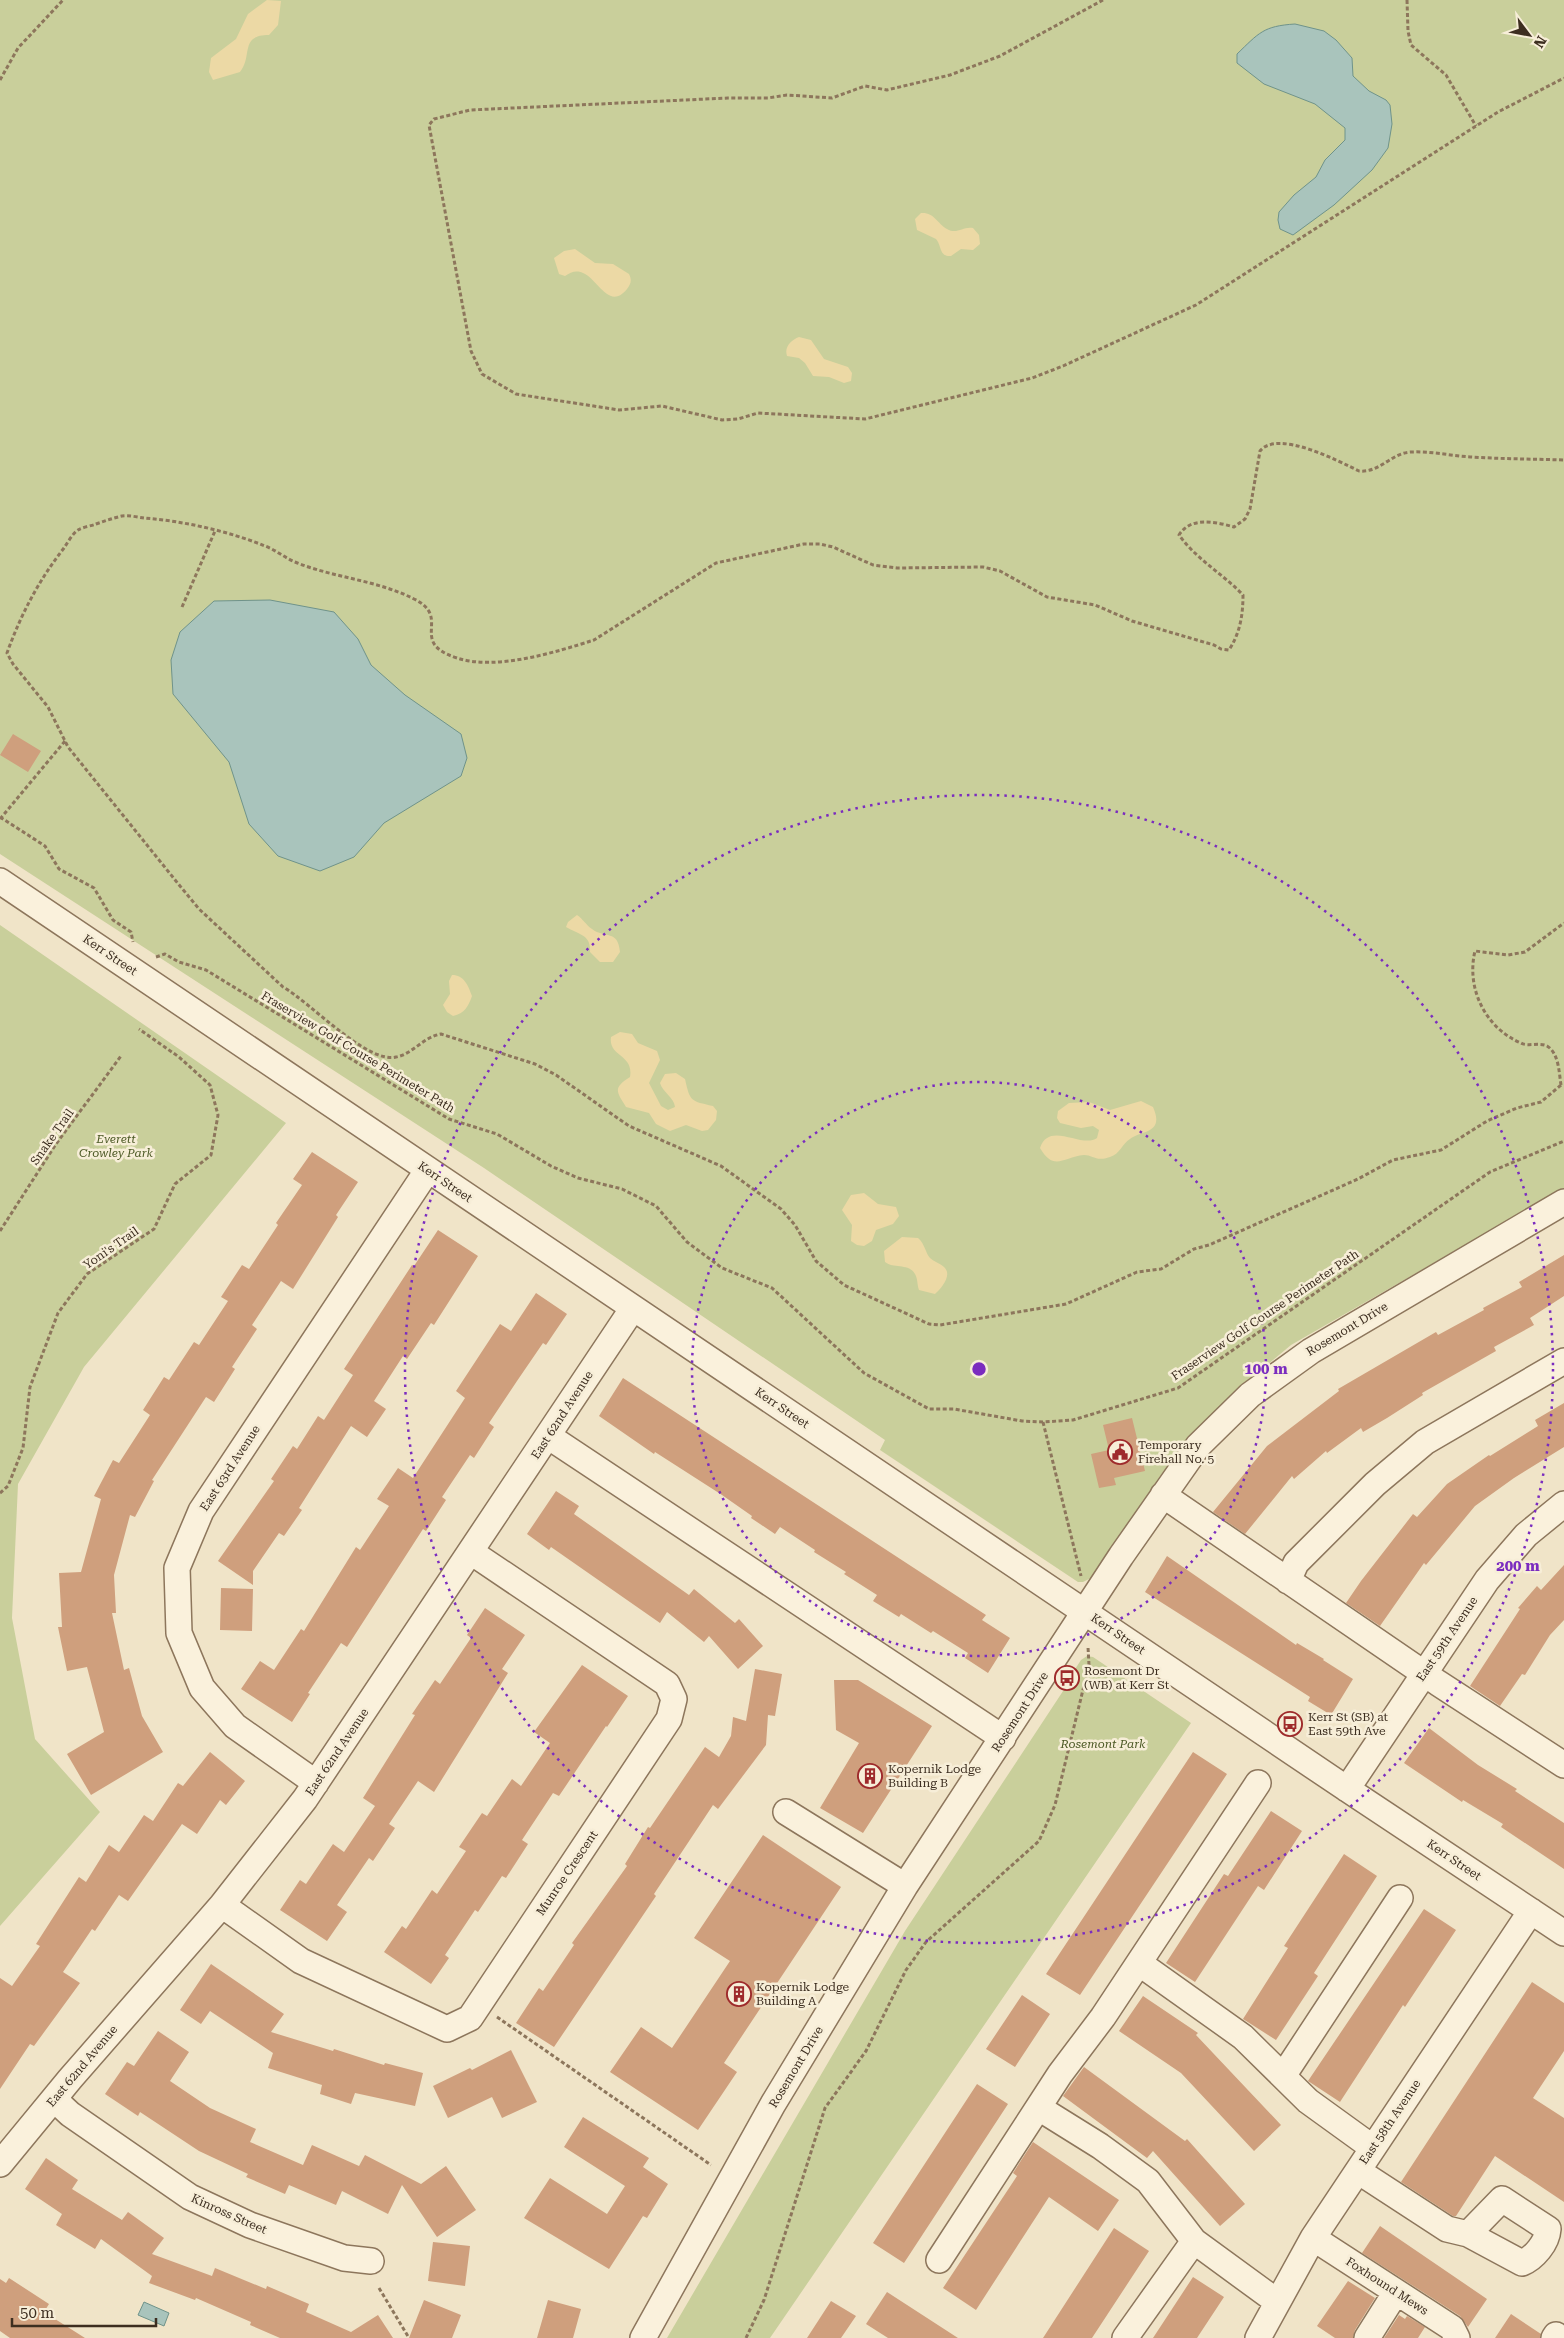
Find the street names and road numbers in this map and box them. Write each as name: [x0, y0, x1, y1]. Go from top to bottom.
street label: Kerr Street: [80, 932, 140, 979]
street label: Fraserview Golf Course Perimeter Path: [259, 988, 458, 1116]
street label: Snake Trail: [28, 1106, 77, 1168]
street label: Kerr Street: [415, 1159, 475, 1206]
street label: Yoni's Trail: [81, 1224, 141, 1272]
street label: Fraserview Golf Course Perimeter Path: [1169, 1247, 1362, 1383]
street label: Rosemont Drive: [1304, 1299, 1391, 1359]
street label: East 62nd Avenue: [528, 1368, 596, 1462]
street label: Kerr Street: [752, 1385, 812, 1432]
street label: East 63rd Avenue: [197, 1422, 263, 1514]
street label: East 59th Avenue: [1413, 1594, 1481, 1684]
street label: Kerr Street: [1088, 1611, 1148, 1658]
street label: Rosemont Drive: [989, 1669, 1051, 1755]
street label: East 62nd Avenue: [303, 1705, 372, 1798]
street label: Munroe Crescent: [533, 1827, 601, 1918]
street label: Kerr Street: [1424, 1837, 1484, 1884]
street label: East 62nd Avenue: [44, 2022, 121, 2110]
street label: Rosemont Drive: [766, 2023, 826, 2110]
street label: East 58th Avenue: [1356, 2077, 1424, 2167]
street label: Kinross Street: [189, 2191, 269, 2237]
street label: Foxhound Mews: [1343, 2254, 1431, 2318]

